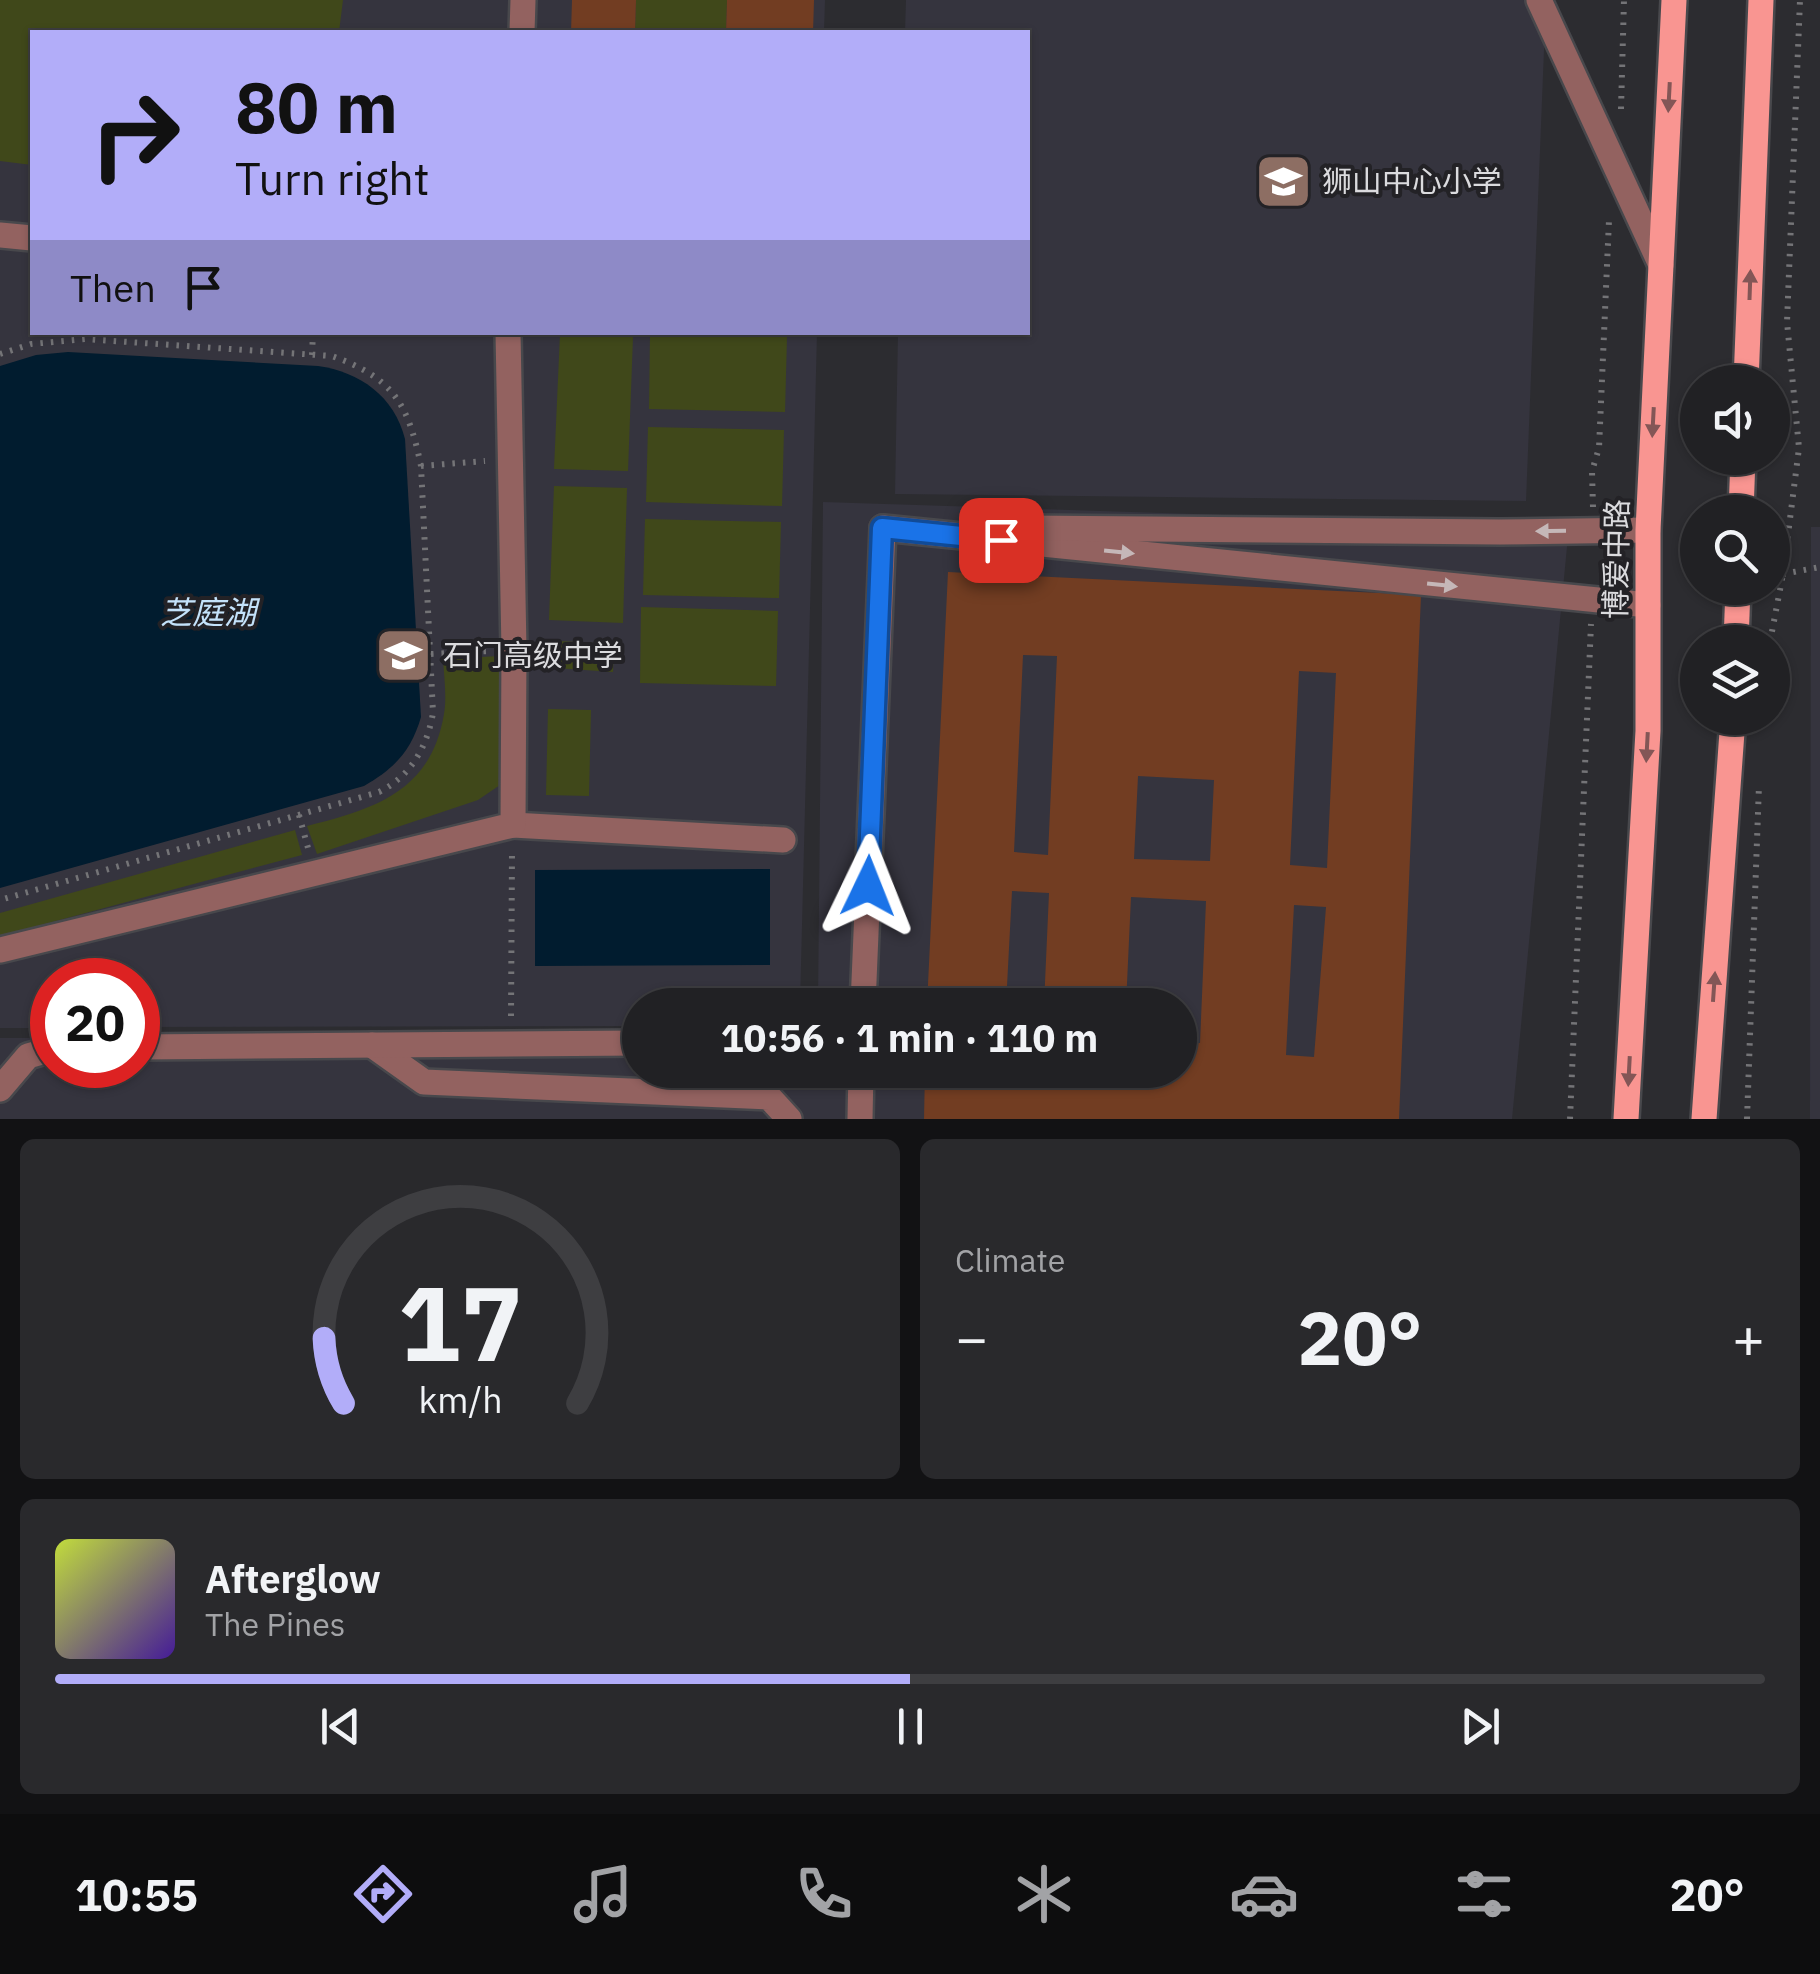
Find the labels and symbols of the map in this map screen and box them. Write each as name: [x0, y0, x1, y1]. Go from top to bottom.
one-way arrow: [1661, 82, 1677, 114]
school or university icon: 狮山中心小学: [1253, 152, 1313, 212]
place label: 狮山中心小学: [1322, 161, 1502, 200]
one-way arrow: [1742, 269, 1758, 301]
one-way arrow: [1645, 407, 1661, 438]
pin: [959, 498, 1044, 583]
street label: 博爱中路: [1595, 499, 1636, 619]
one-way arrow: [1534, 524, 1566, 540]
one-way arrow: [1103, 544, 1135, 560]
one-way arrow: [1427, 577, 1459, 593]
water label: 芝庭湖: [160, 591, 261, 633]
school or university icon: 石门高级中学: [374, 626, 434, 686]
place label: 石门高级中学: [443, 635, 623, 674]
one-way arrow: [1639, 731, 1655, 763]
position arrow: [816, 834, 920, 938]
speed limit sign: 20: [30, 958, 160, 1088]
one-way arrow: [1706, 970, 1722, 1002]
one-way arrow: [1621, 1056, 1637, 1088]

